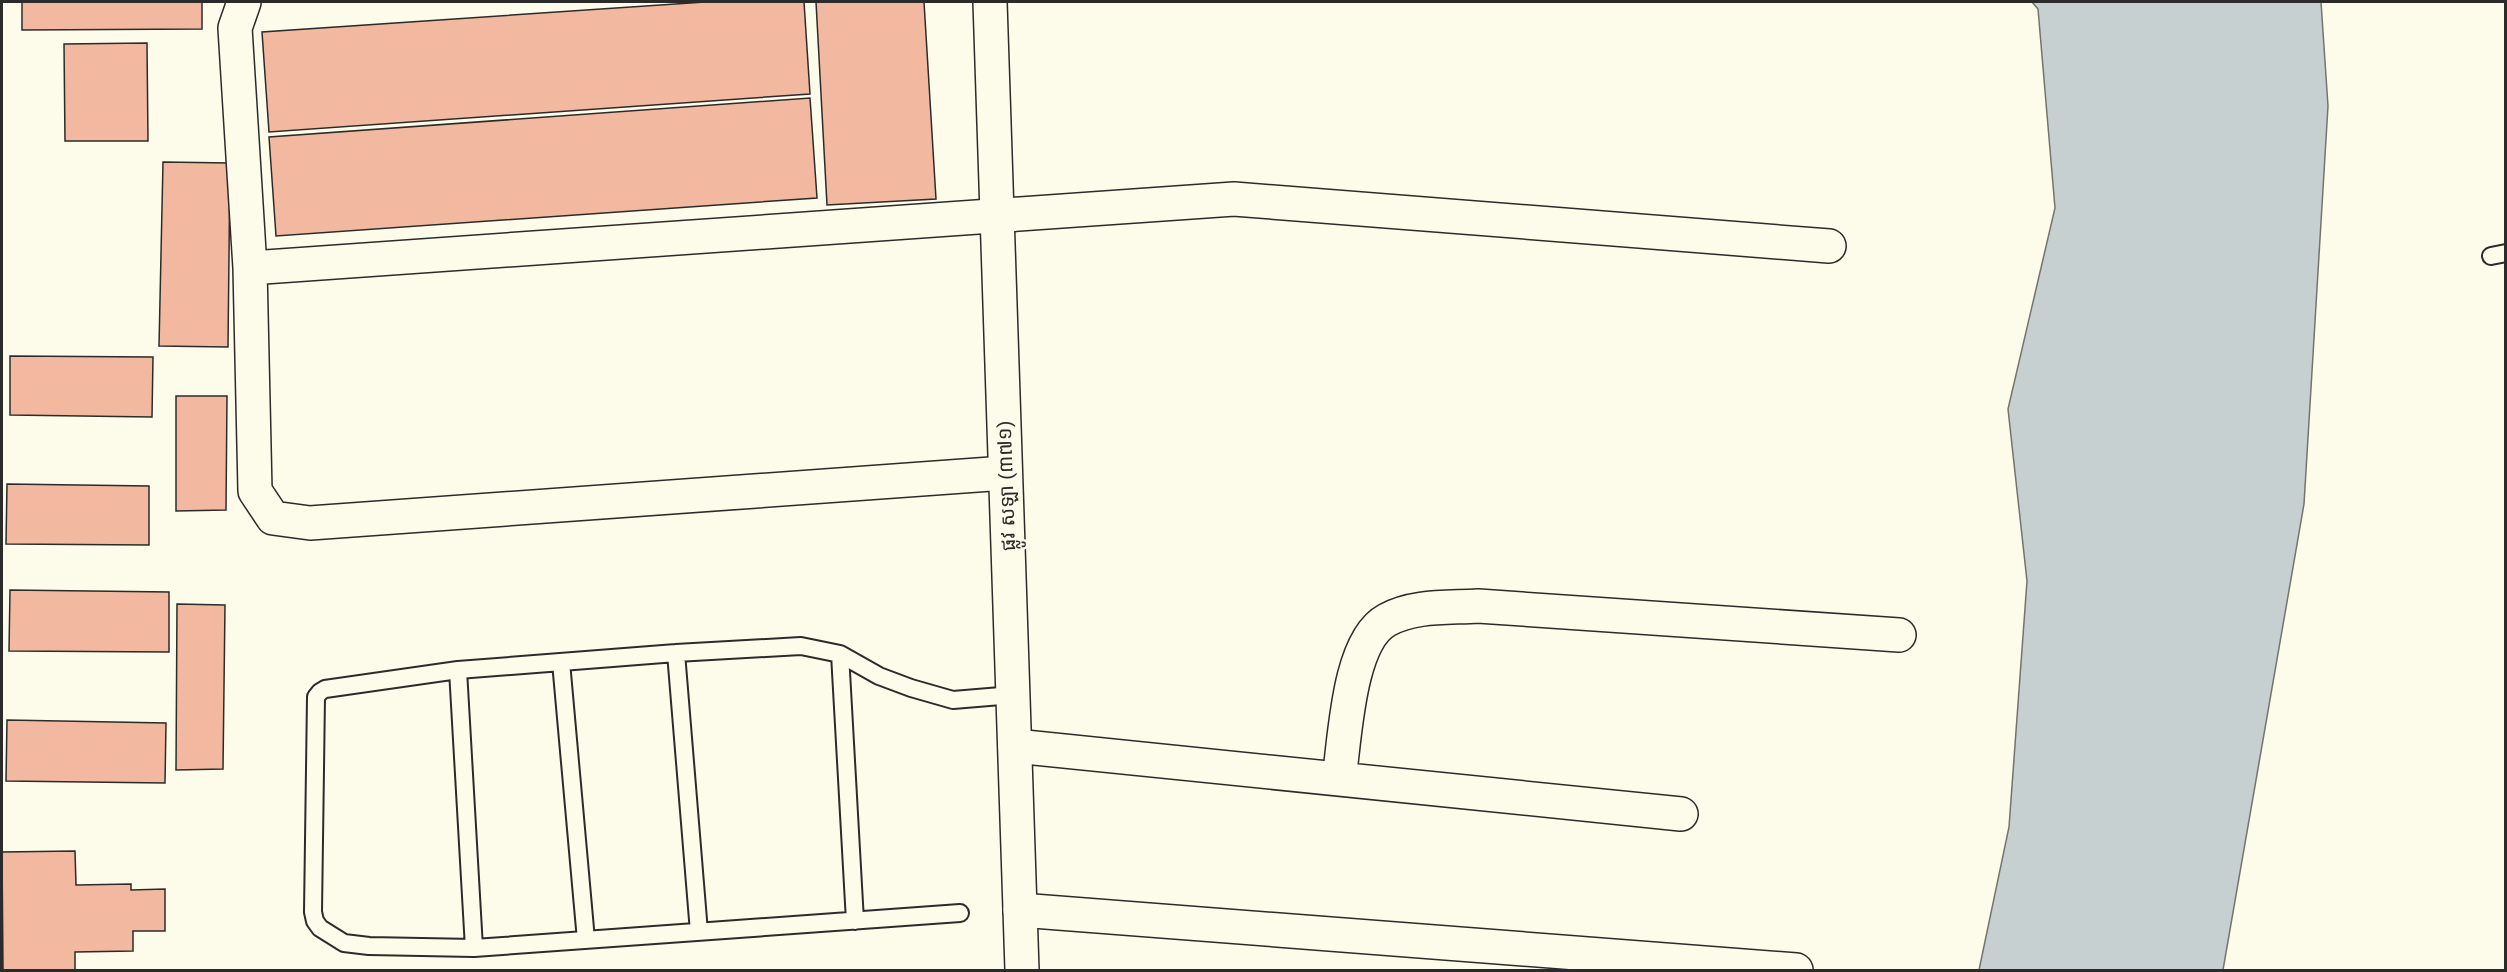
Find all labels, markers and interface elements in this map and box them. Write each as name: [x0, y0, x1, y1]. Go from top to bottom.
street label: ផ្លូវ សឡា (៣៧១): [993, 420, 1027, 552]

